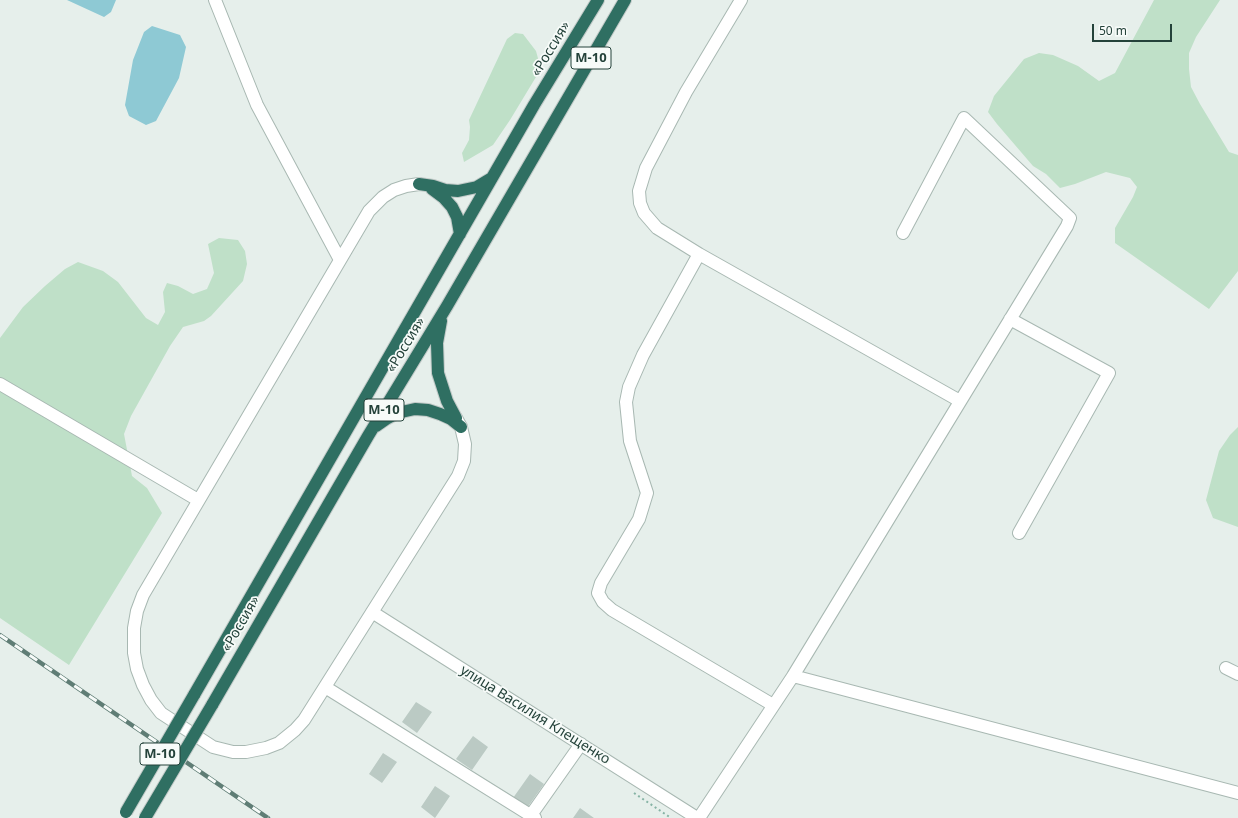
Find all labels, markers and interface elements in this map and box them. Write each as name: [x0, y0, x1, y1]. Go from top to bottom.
scale bar: [1094, 16, 1174, 42]
street label: «Россия»: [528, 18, 574, 80]
text: 50 m: [1099, 22, 1127, 39]
road number: М-10: [571, 47, 611, 69]
street label: «Россия»: [383, 314, 429, 376]
road number: М-10: [364, 399, 404, 421]
street label: «Россия»: [218, 593, 264, 655]
street label: улица Василия Клещенко: [457, 662, 613, 768]
road number: М-10: [140, 743, 180, 765]

